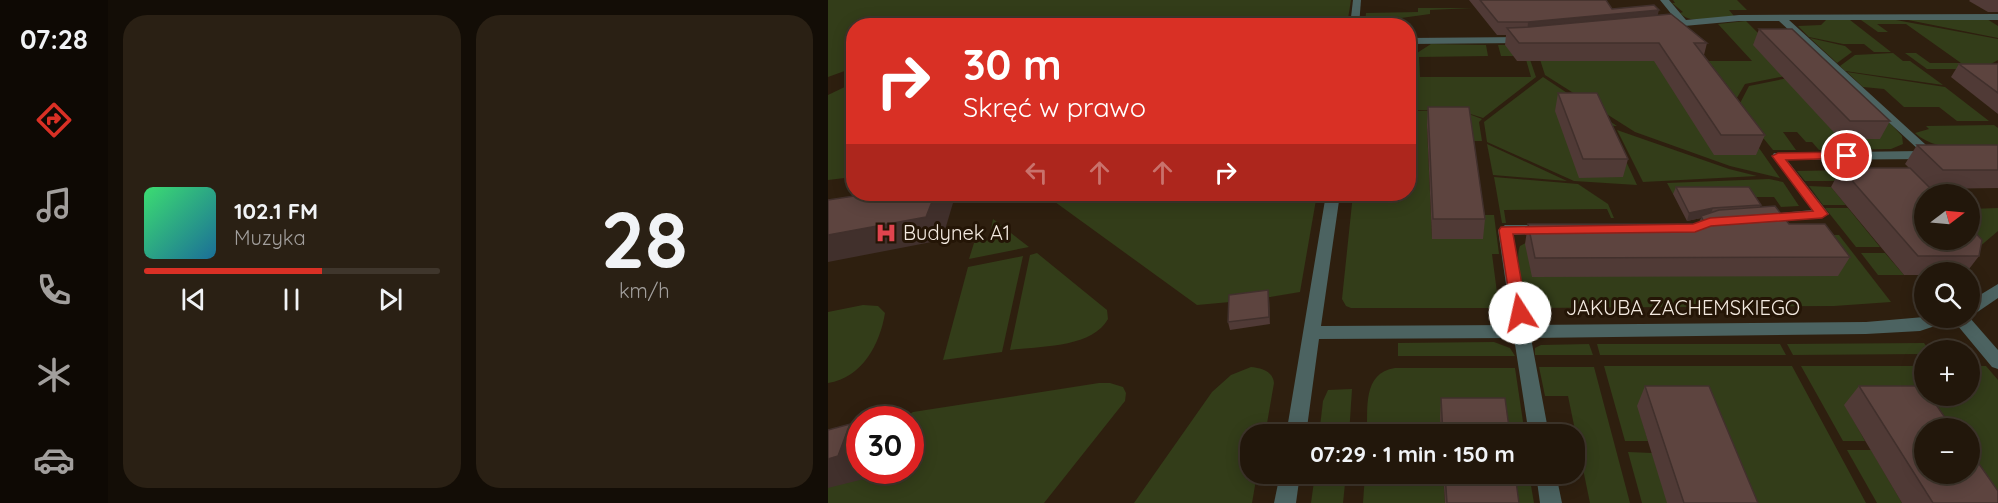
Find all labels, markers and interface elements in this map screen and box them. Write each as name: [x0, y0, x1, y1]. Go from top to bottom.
text: 07:28: [20, 22, 88, 56]
text: 30 m: [963, 38, 1062, 91]
icon: right: [864, 42, 942, 120]
text: Skręć w prawo: [963, 90, 1146, 124]
icon: directions: [33, 99, 75, 141]
pin: [1821, 130, 1872, 181]
icon: arrive: [1830, 139, 1863, 172]
icon: left: [1020, 156, 1053, 189]
icon: ahead: [1083, 156, 1116, 189]
icon: ahead: [1146, 156, 1179, 189]
icon: right: [1209, 156, 1242, 189]
icon: music: [33, 184, 75, 226]
north arrow: [1914, 184, 1980, 250]
map controls: [1914, 184, 1980, 484]
text: 28: [601, 190, 688, 288]
text: 102.1 FM: [234, 197, 318, 225]
place label: Budynek A1: [903, 220, 1010, 245]
hospital icon: Budynek A1: [874, 221, 898, 245]
text: Muzyka: [234, 225, 306, 250]
button: search: [1914, 262, 1980, 328]
icon: phone: [33, 269, 75, 311]
text: km/h: [619, 278, 670, 303]
position arrow: [1488, 281, 1552, 345]
icon: previous: [177, 283, 210, 316]
icon: pause: [275, 283, 308, 316]
icon: next: [374, 283, 407, 316]
street label: JAKUBA ZACHEMSKIEGO: [1566, 295, 1800, 320]
button: +: [1914, 340, 1980, 406]
icon: climate: [33, 354, 75, 396]
speed limit sign: 30: [846, 406, 924, 484]
button: −: [1914, 418, 1980, 484]
icon: car: [33, 439, 75, 481]
text: 07:29 · 1 min · 150 m: [1310, 440, 1515, 468]

